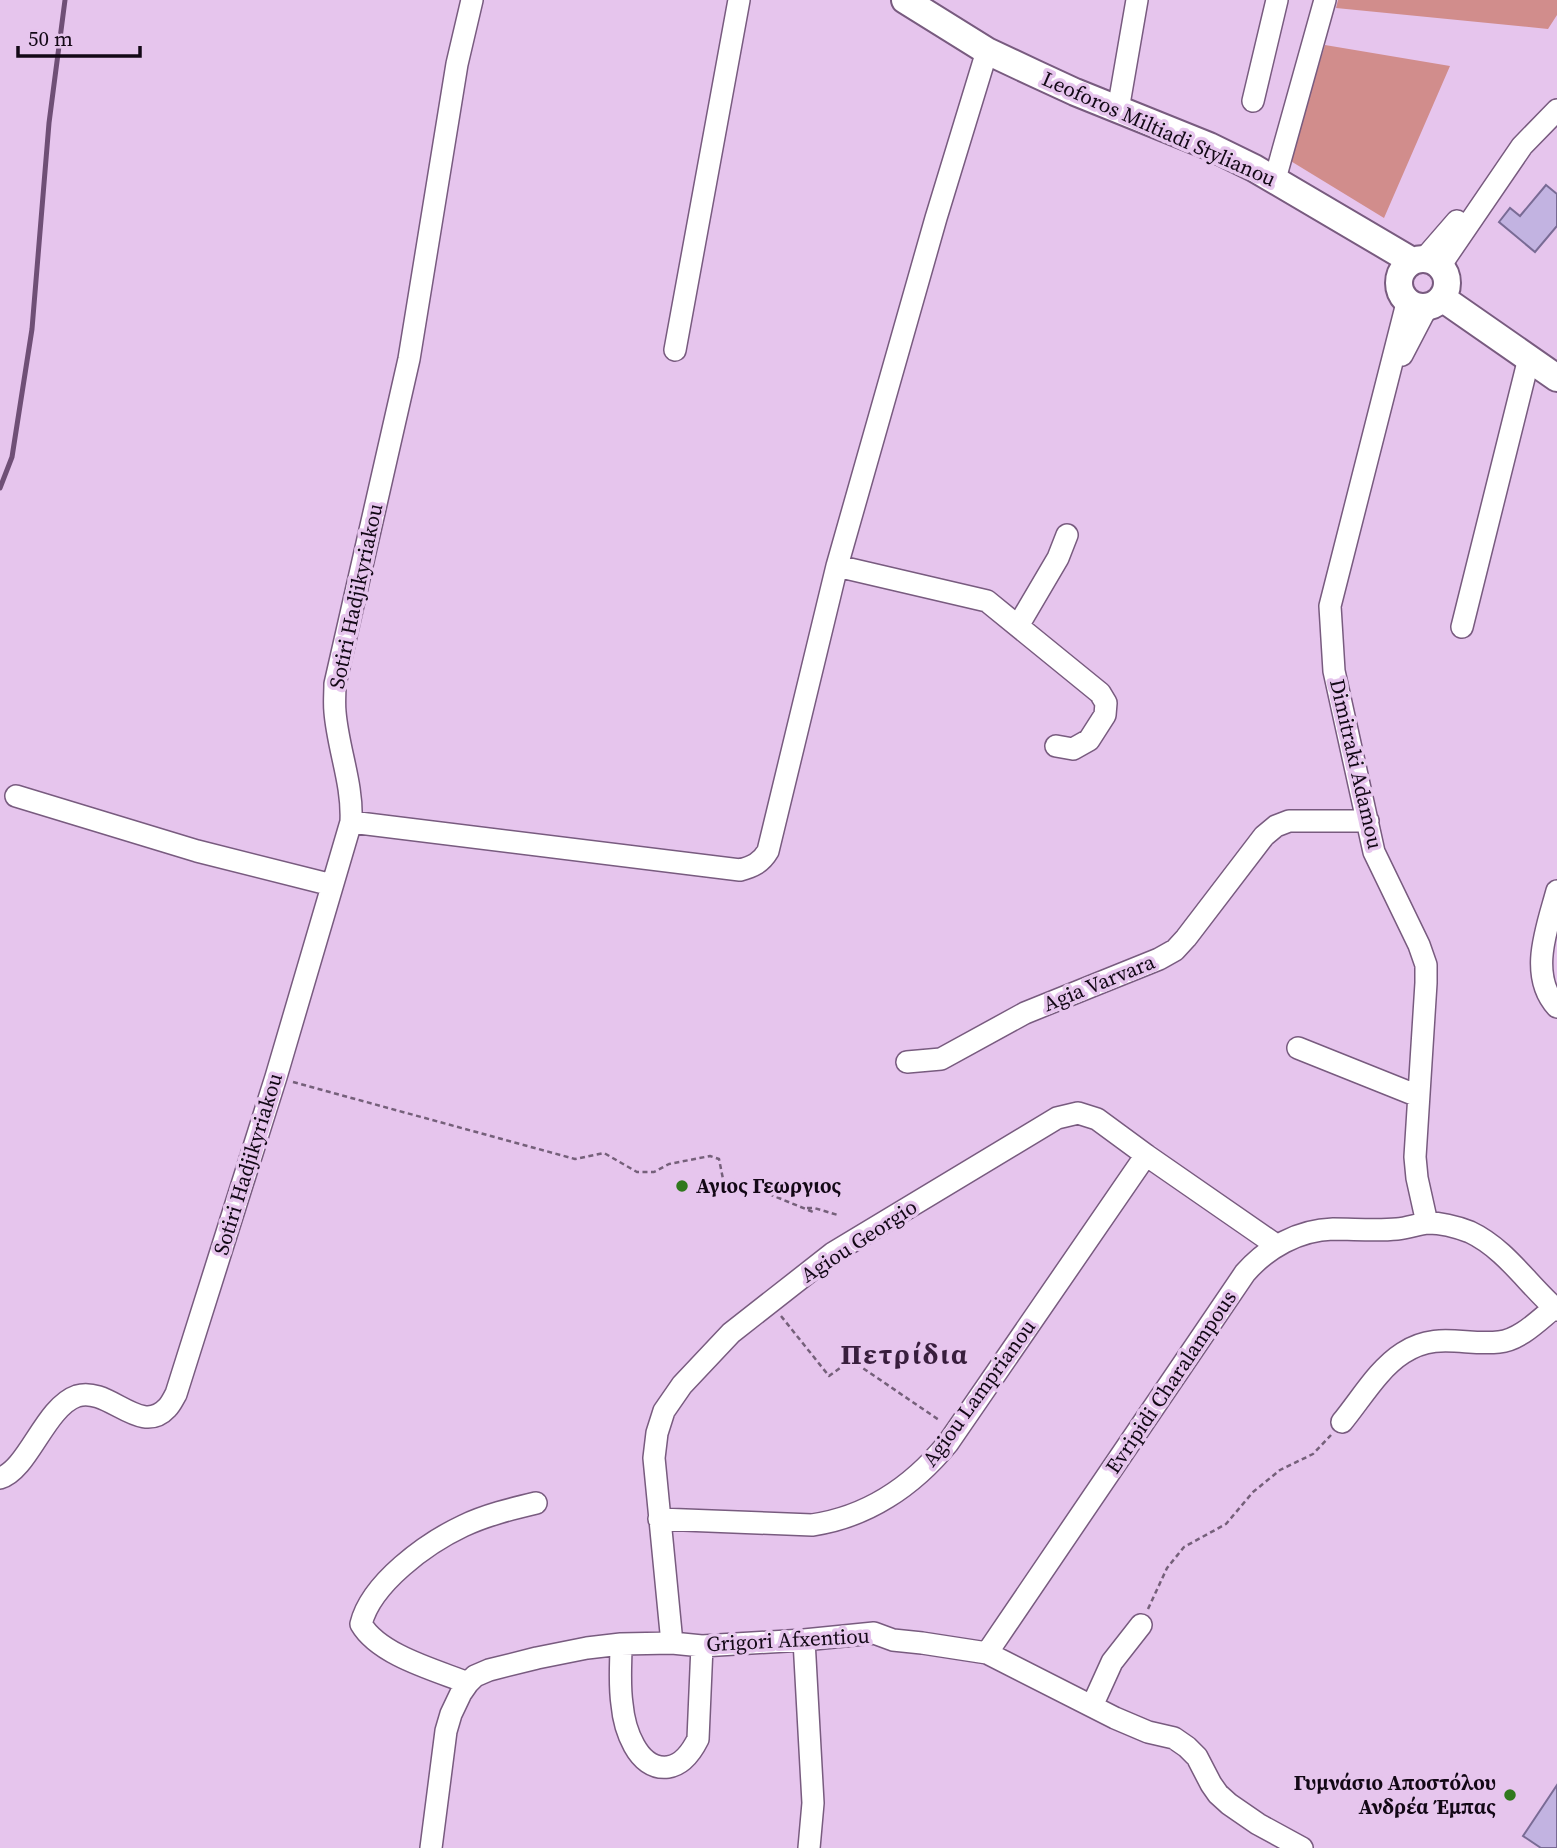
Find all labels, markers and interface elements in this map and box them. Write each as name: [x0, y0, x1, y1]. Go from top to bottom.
scale bar: [18, 14, 140, 58]
text: 50 m: [28, 24, 73, 53]
street label: Leoforos Miltiadi Stylianou: [1038, 64, 1281, 193]
street label: Sotiri Hadjikyriakou: [322, 501, 389, 691]
street label: Dimitraki Adamou: [1323, 676, 1390, 852]
street label: Agia Varvara: [1038, 947, 1159, 1018]
street label: Sotiri Hadjikyriakou: [206, 1069, 289, 1258]
place label: Αγιος Γεωργιος: [696, 1171, 842, 1200]
marker: Αγιος Γεωργιος: [674, 1178, 690, 1194]
street label: Agiou Georgio: [795, 1192, 923, 1289]
street label: Evripidi Charalampous: [1098, 1284, 1243, 1479]
street label: Agiou Lamprianou: [915, 1313, 1042, 1472]
district label: Πετρίδια: [840, 1335, 970, 1373]
street label: Grigori Afxentiou: [705, 1621, 870, 1658]
place label: Γυμνάσιο Αποστόλου Ανδρέα Έμπας: [1294, 1768, 1496, 1821]
marker: Γυμνάσιο Αποστόλου Ανδρέα Έμπας: [1502, 1787, 1518, 1803]

